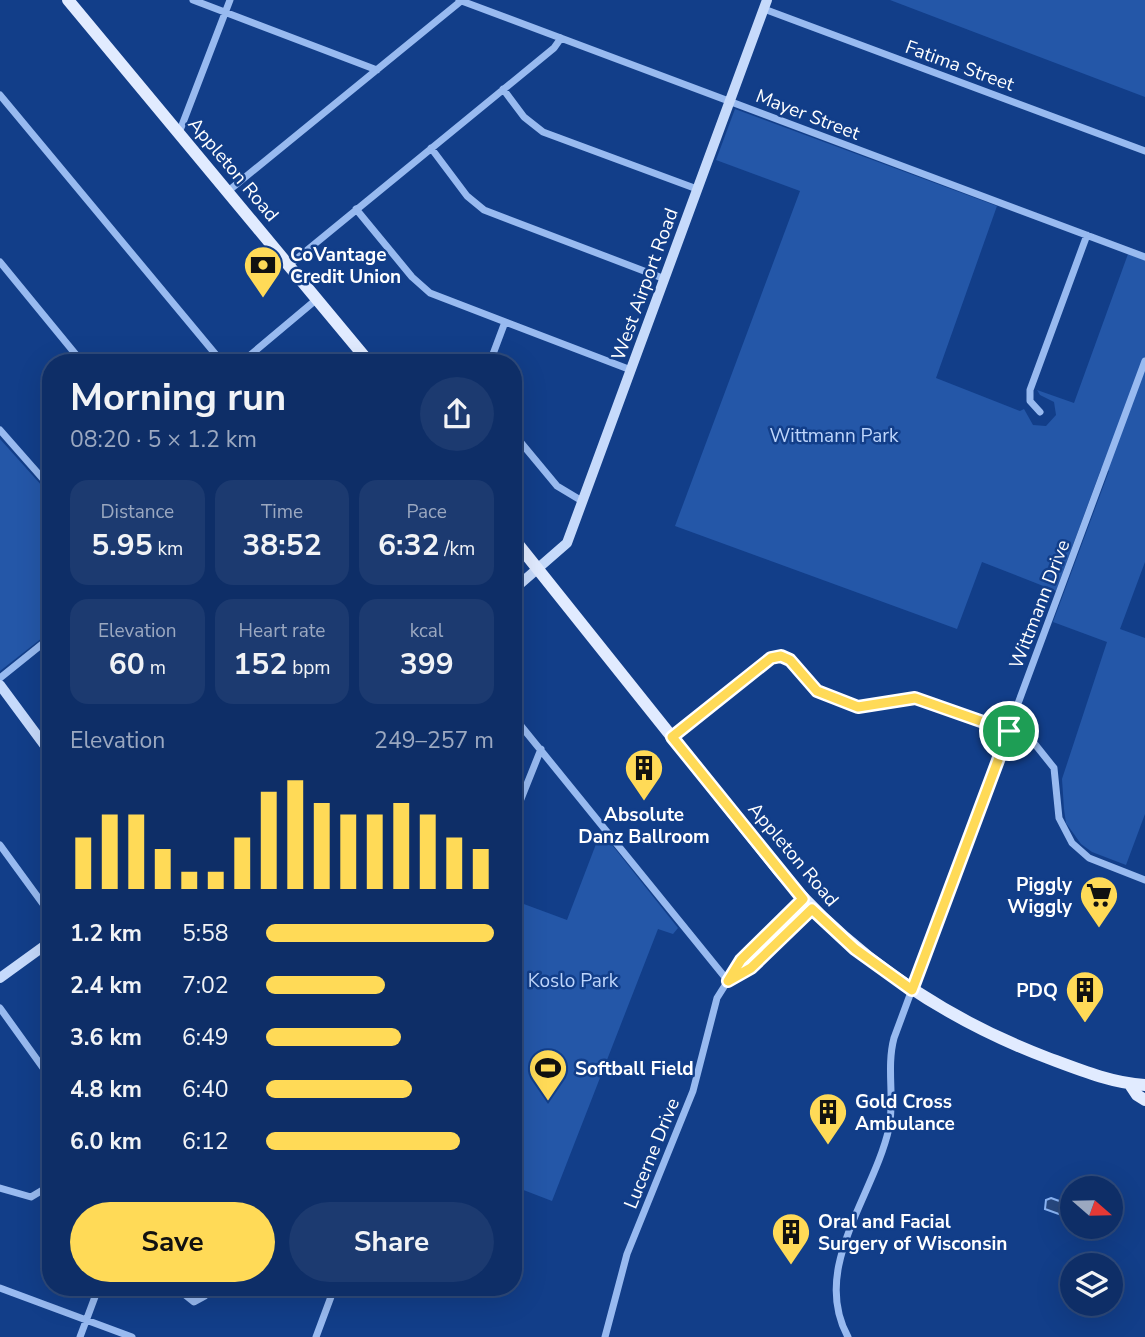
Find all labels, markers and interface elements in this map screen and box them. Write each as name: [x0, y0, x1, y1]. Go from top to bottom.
street label: Fatima Street: [902, 34, 1018, 98]
street label: Mayer Street: [752, 83, 864, 147]
street label: Appleton Road: [182, 112, 285, 227]
street label: West Airport Road: [605, 205, 685, 364]
place label: CoVantage Credit Union: [290, 242, 401, 290]
bank icon: CoVantage Credit Union: [242, 244, 284, 299]
text: Morning run: [70, 372, 286, 423]
button: share: [420, 377, 494, 451]
park label: Wittmann Park: [769, 423, 899, 449]
text: 08:20 · 5 × 1.2 km: [70, 424, 257, 455]
text: Distance: [100, 499, 174, 525]
text: Time: [261, 499, 303, 525]
text: Pace: [406, 499, 447, 525]
text: 5.95: [91, 525, 153, 566]
text: 38:52: [242, 525, 322, 566]
text: 6:32: [378, 525, 439, 566]
text: km: [153, 536, 183, 562]
text: /km: [439, 536, 475, 562]
street label: Wittmann Drive: [1003, 536, 1076, 673]
text: Elevation: [98, 618, 177, 644]
text: Heart rate: [239, 618, 325, 644]
text: kcal: [410, 618, 444, 644]
text: 60: [109, 644, 145, 685]
text: 152: [233, 644, 287, 685]
text: 399: [400, 644, 454, 685]
text: m: [145, 655, 166, 681]
text: bpm: [287, 655, 331, 681]
pin: [979, 701, 1039, 761]
icon: arrive: [990, 712, 1028, 750]
text: Elevation: [70, 725, 165, 756]
text: 249–257 m: [374, 725, 494, 756]
building icon: Absolute Danz Ballroom: [623, 747, 665, 802]
street label: Appleton Road: [742, 797, 845, 912]
place label: Absolute Danz Ballroom: [578, 802, 710, 850]
place label: Piggly Wiggly: [1007, 872, 1073, 920]
supermarket icon: Piggly Wiggly: [1078, 874, 1120, 929]
text: 1.2 km: [70, 918, 142, 949]
text: 5:58: [182, 918, 229, 949]
park label: Koslo Park: [528, 968, 619, 994]
building icon: PDQ: [1064, 969, 1106, 1024]
text: 2.4 km: [70, 970, 142, 1001]
text: 7:02: [182, 970, 229, 1001]
place label: PDQ: [1016, 978, 1058, 1004]
text: 3.6 km: [70, 1022, 142, 1053]
text: 6:49: [182, 1022, 229, 1053]
sports icon: Softball Field: [527, 1047, 569, 1102]
place label: Softball Field: [575, 1056, 694, 1082]
text: 4.8 km: [70, 1074, 142, 1105]
text: 6:40: [182, 1074, 229, 1105]
place label: Gold Cross Ambulance: [855, 1089, 955, 1137]
building icon: Gold Cross Ambulance: [807, 1091, 849, 1146]
street label: Lucerne Drive: [618, 1094, 686, 1213]
text: 6.0 km: [70, 1126, 142, 1157]
text: 6:12: [182, 1126, 229, 1157]
north arrow: [1060, 1176, 1124, 1239]
map controls: [1060, 1176, 1123, 1316]
button: Save: [70, 1202, 275, 1282]
button: Share: [289, 1202, 494, 1282]
place label: Oral and Facial Surgery of Wisconsin: [818, 1209, 1007, 1257]
building icon: Oral and Facial Surgery of Wisconsin: [770, 1211, 812, 1266]
button: layers: [1060, 1253, 1123, 1316]

